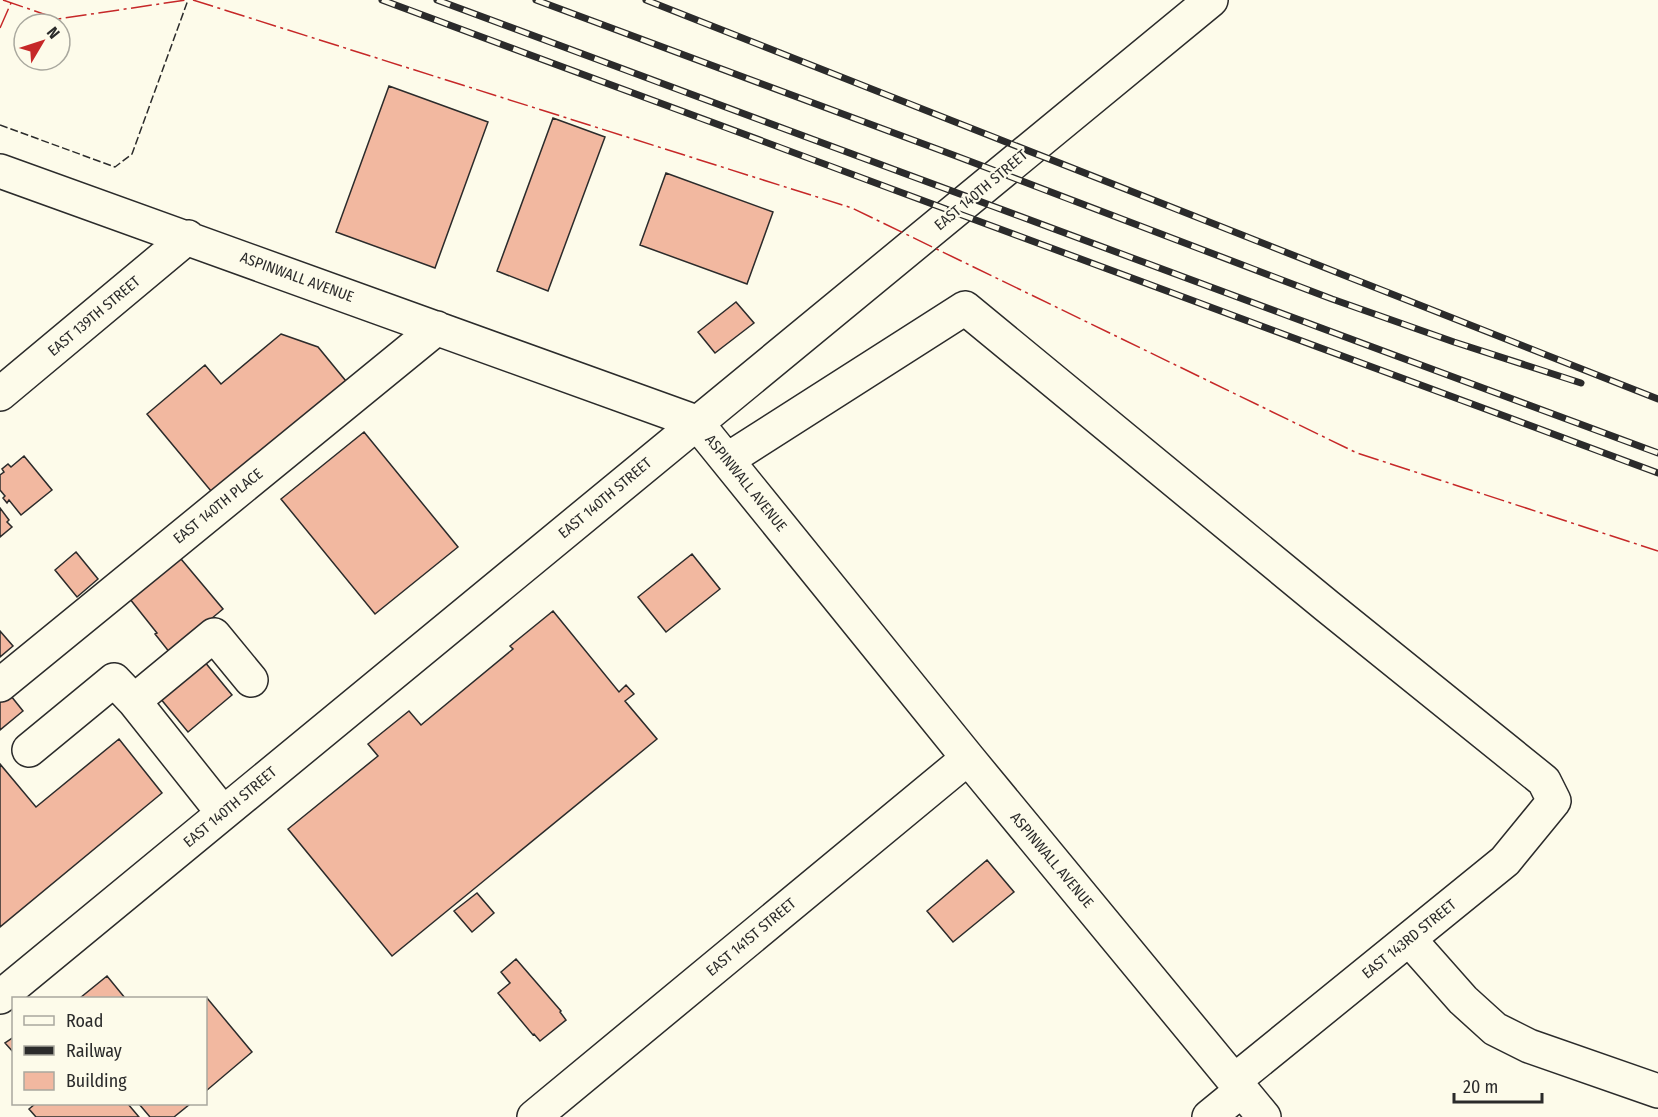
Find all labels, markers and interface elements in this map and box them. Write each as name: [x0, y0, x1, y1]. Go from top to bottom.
north arrow: [12, 12, 72, 72]
text: N: [43, 23, 64, 43]
street label: EAST 140TH STREET: [931, 146, 1031, 234]
street label: ASPINWALL AVENUE: [238, 248, 356, 306]
street label: EAST 139TH STREET: [44, 272, 144, 360]
street label: ASPINWALL AVENUE: [701, 431, 791, 535]
street label: EAST 140TH STREET: [555, 454, 655, 542]
street label: EAST 140TH PLACE: [170, 465, 266, 547]
street label: EAST 140TH STREET: [180, 763, 280, 851]
street label: ASPINWALL AVENUE: [1007, 808, 1097, 912]
street label: EAST 141ST STREET: [703, 894, 800, 980]
street label: EAST 143RD STREET: [1358, 896, 1460, 982]
legend: [12, 997, 207, 1105]
text: Road: [66, 1010, 103, 1032]
text: Railway: [66, 1040, 122, 1062]
scale bar: [1454, 1066, 1542, 1104]
text: Building: [66, 1070, 127, 1092]
text: 20 m: [1463, 1076, 1498, 1098]

